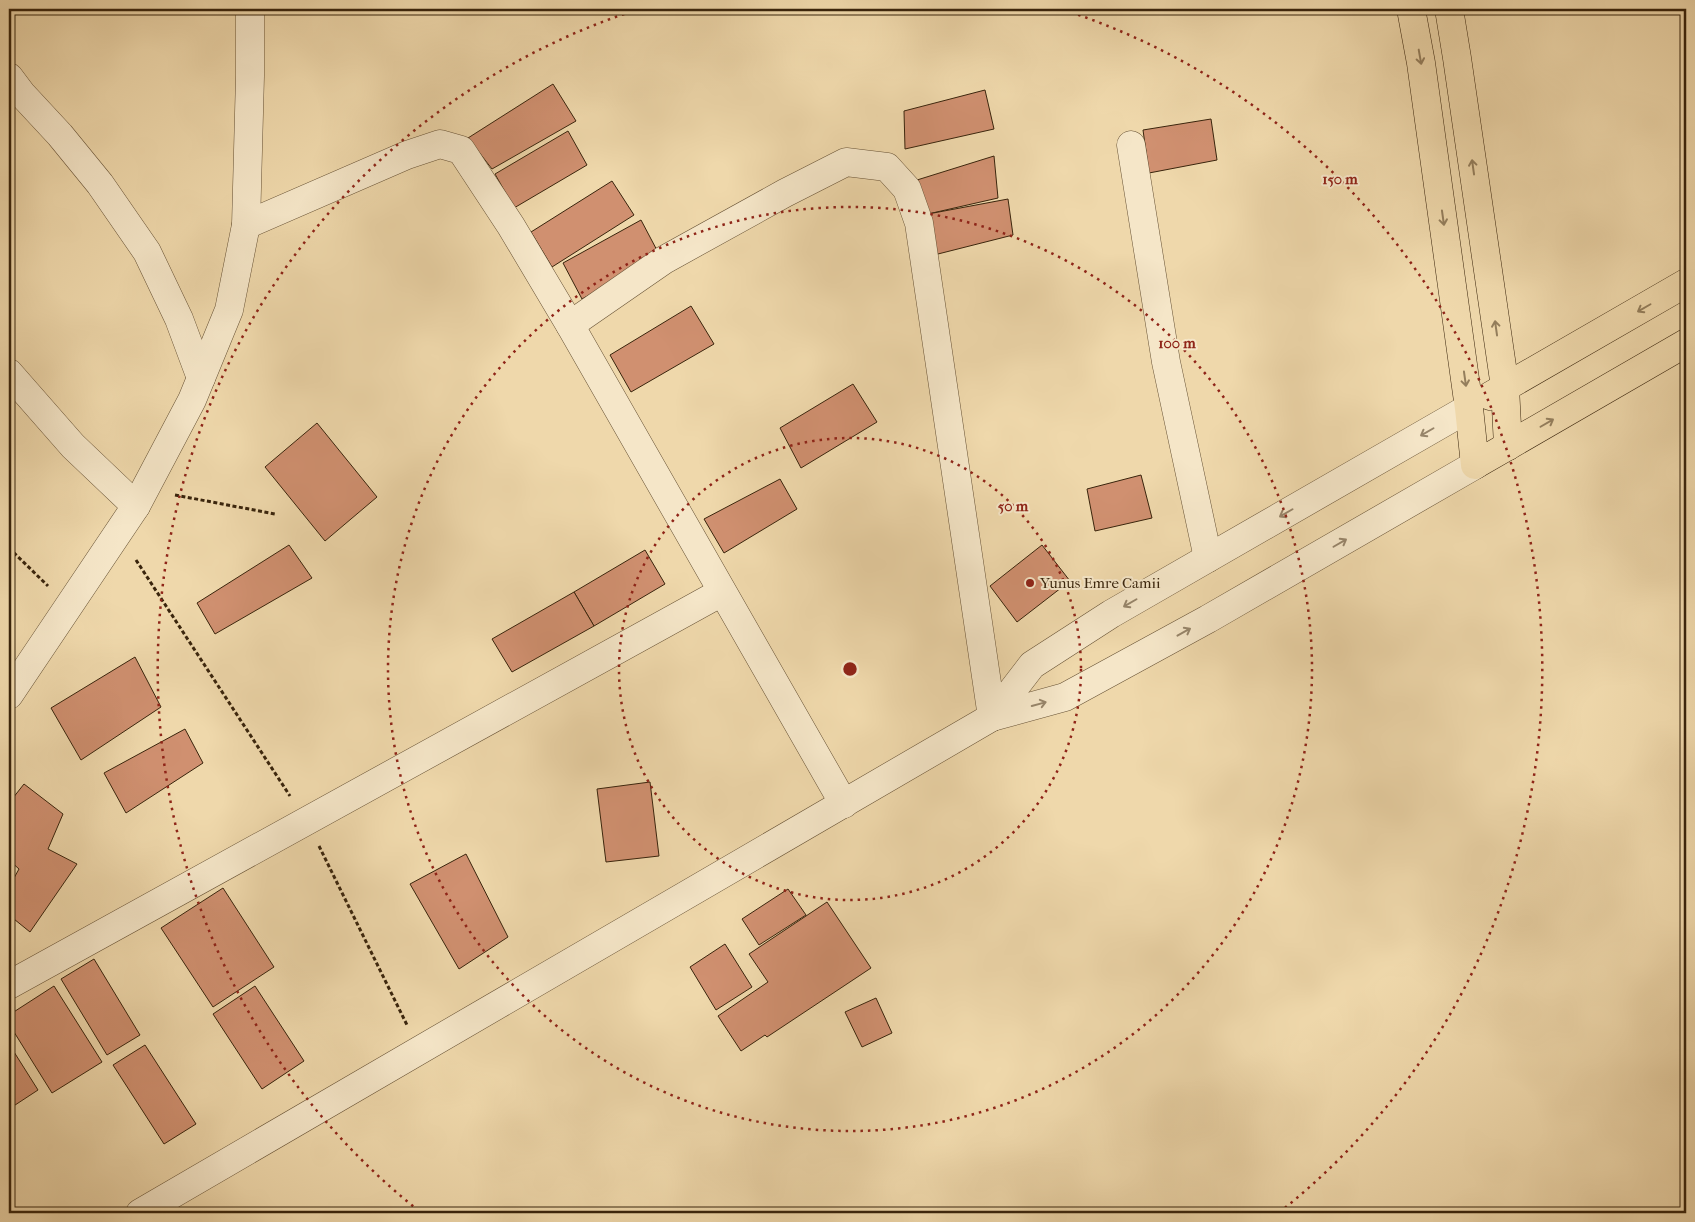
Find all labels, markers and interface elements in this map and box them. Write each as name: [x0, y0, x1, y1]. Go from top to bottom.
one-way arrow: [1415, 48, 1425, 64]
one-way arrow: [1468, 159, 1478, 175]
text: 150 m: [1322, 170, 1358, 188]
one-way arrow: [1438, 209, 1448, 225]
one-way arrow: [1637, 303, 1652, 313]
one-way arrow: [1491, 320, 1501, 336]
text: 100 m: [1158, 334, 1196, 352]
one-way arrow: [1460, 370, 1470, 386]
one-way arrow: [1540, 418, 1555, 428]
one-way arrow: [1420, 428, 1435, 438]
text: 50 m: [998, 497, 1029, 515]
one-way arrow: [1280, 509, 1294, 519]
one-way arrow: [1332, 538, 1347, 547]
place label: Yunus Emre Camii: [1039, 574, 1161, 592]
marker: Yunus Emre Camii: [1024, 577, 1036, 589]
one-way arrow: [1123, 598, 1138, 608]
one-way arrow: [1176, 627, 1190, 637]
centre of rings: [841, 660, 859, 678]
one-way arrow: [1030, 699, 1046, 708]

